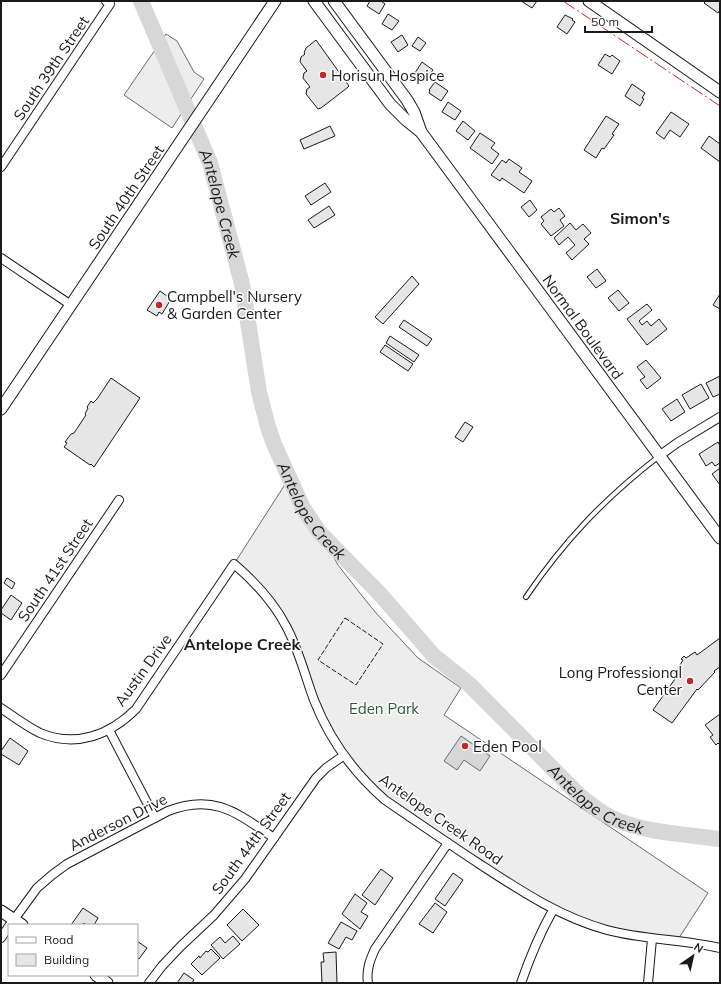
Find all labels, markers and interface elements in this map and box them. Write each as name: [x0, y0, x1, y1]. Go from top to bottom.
scale bar: [585, 8, 652, 34]
street label: South 39th Street: [9, 12, 93, 124]
text: 50 m: [591, 14, 619, 29]
place label: Horisun Hospice: [331, 66, 444, 85]
marker: Horisun Hospice: [318, 70, 328, 80]
street label: South 40th Street: [84, 141, 168, 253]
water label: Antelope Creek: [195, 145, 245, 262]
district label: Simon's: [610, 208, 670, 228]
street label: Normal Boulevard: [539, 271, 627, 383]
place label: Campbell's Nursery & Garden Center: [167, 287, 302, 323]
marker: Campbell's Nursery & Garden Center: [154, 300, 164, 310]
water label: Antelope Creek: [273, 458, 351, 564]
street label: South 41st Street: [13, 515, 97, 625]
street label: Austin Drive: [110, 630, 176, 710]
district label: Antelope Creek: [184, 634, 301, 654]
place label: Long Professional Center: [559, 663, 683, 699]
marker: Long Professional Center: [685, 676, 695, 686]
park label: Eden Park: [349, 699, 419, 718]
place label: Eden Pool: [473, 737, 542, 756]
marker: Eden Pool: [460, 741, 470, 751]
water label: Antelope Creek: [543, 759, 647, 838]
street label: Antelope Creek Road: [375, 769, 507, 869]
street label: South 44th Street: [207, 788, 295, 898]
street label: Anderson Drive: [66, 789, 170, 855]
legend: [8, 924, 138, 976]
text: Road: [44, 932, 73, 947]
north arrow: [673, 936, 713, 976]
text: N: [691, 940, 706, 956]
text: Building: [44, 952, 89, 967]

